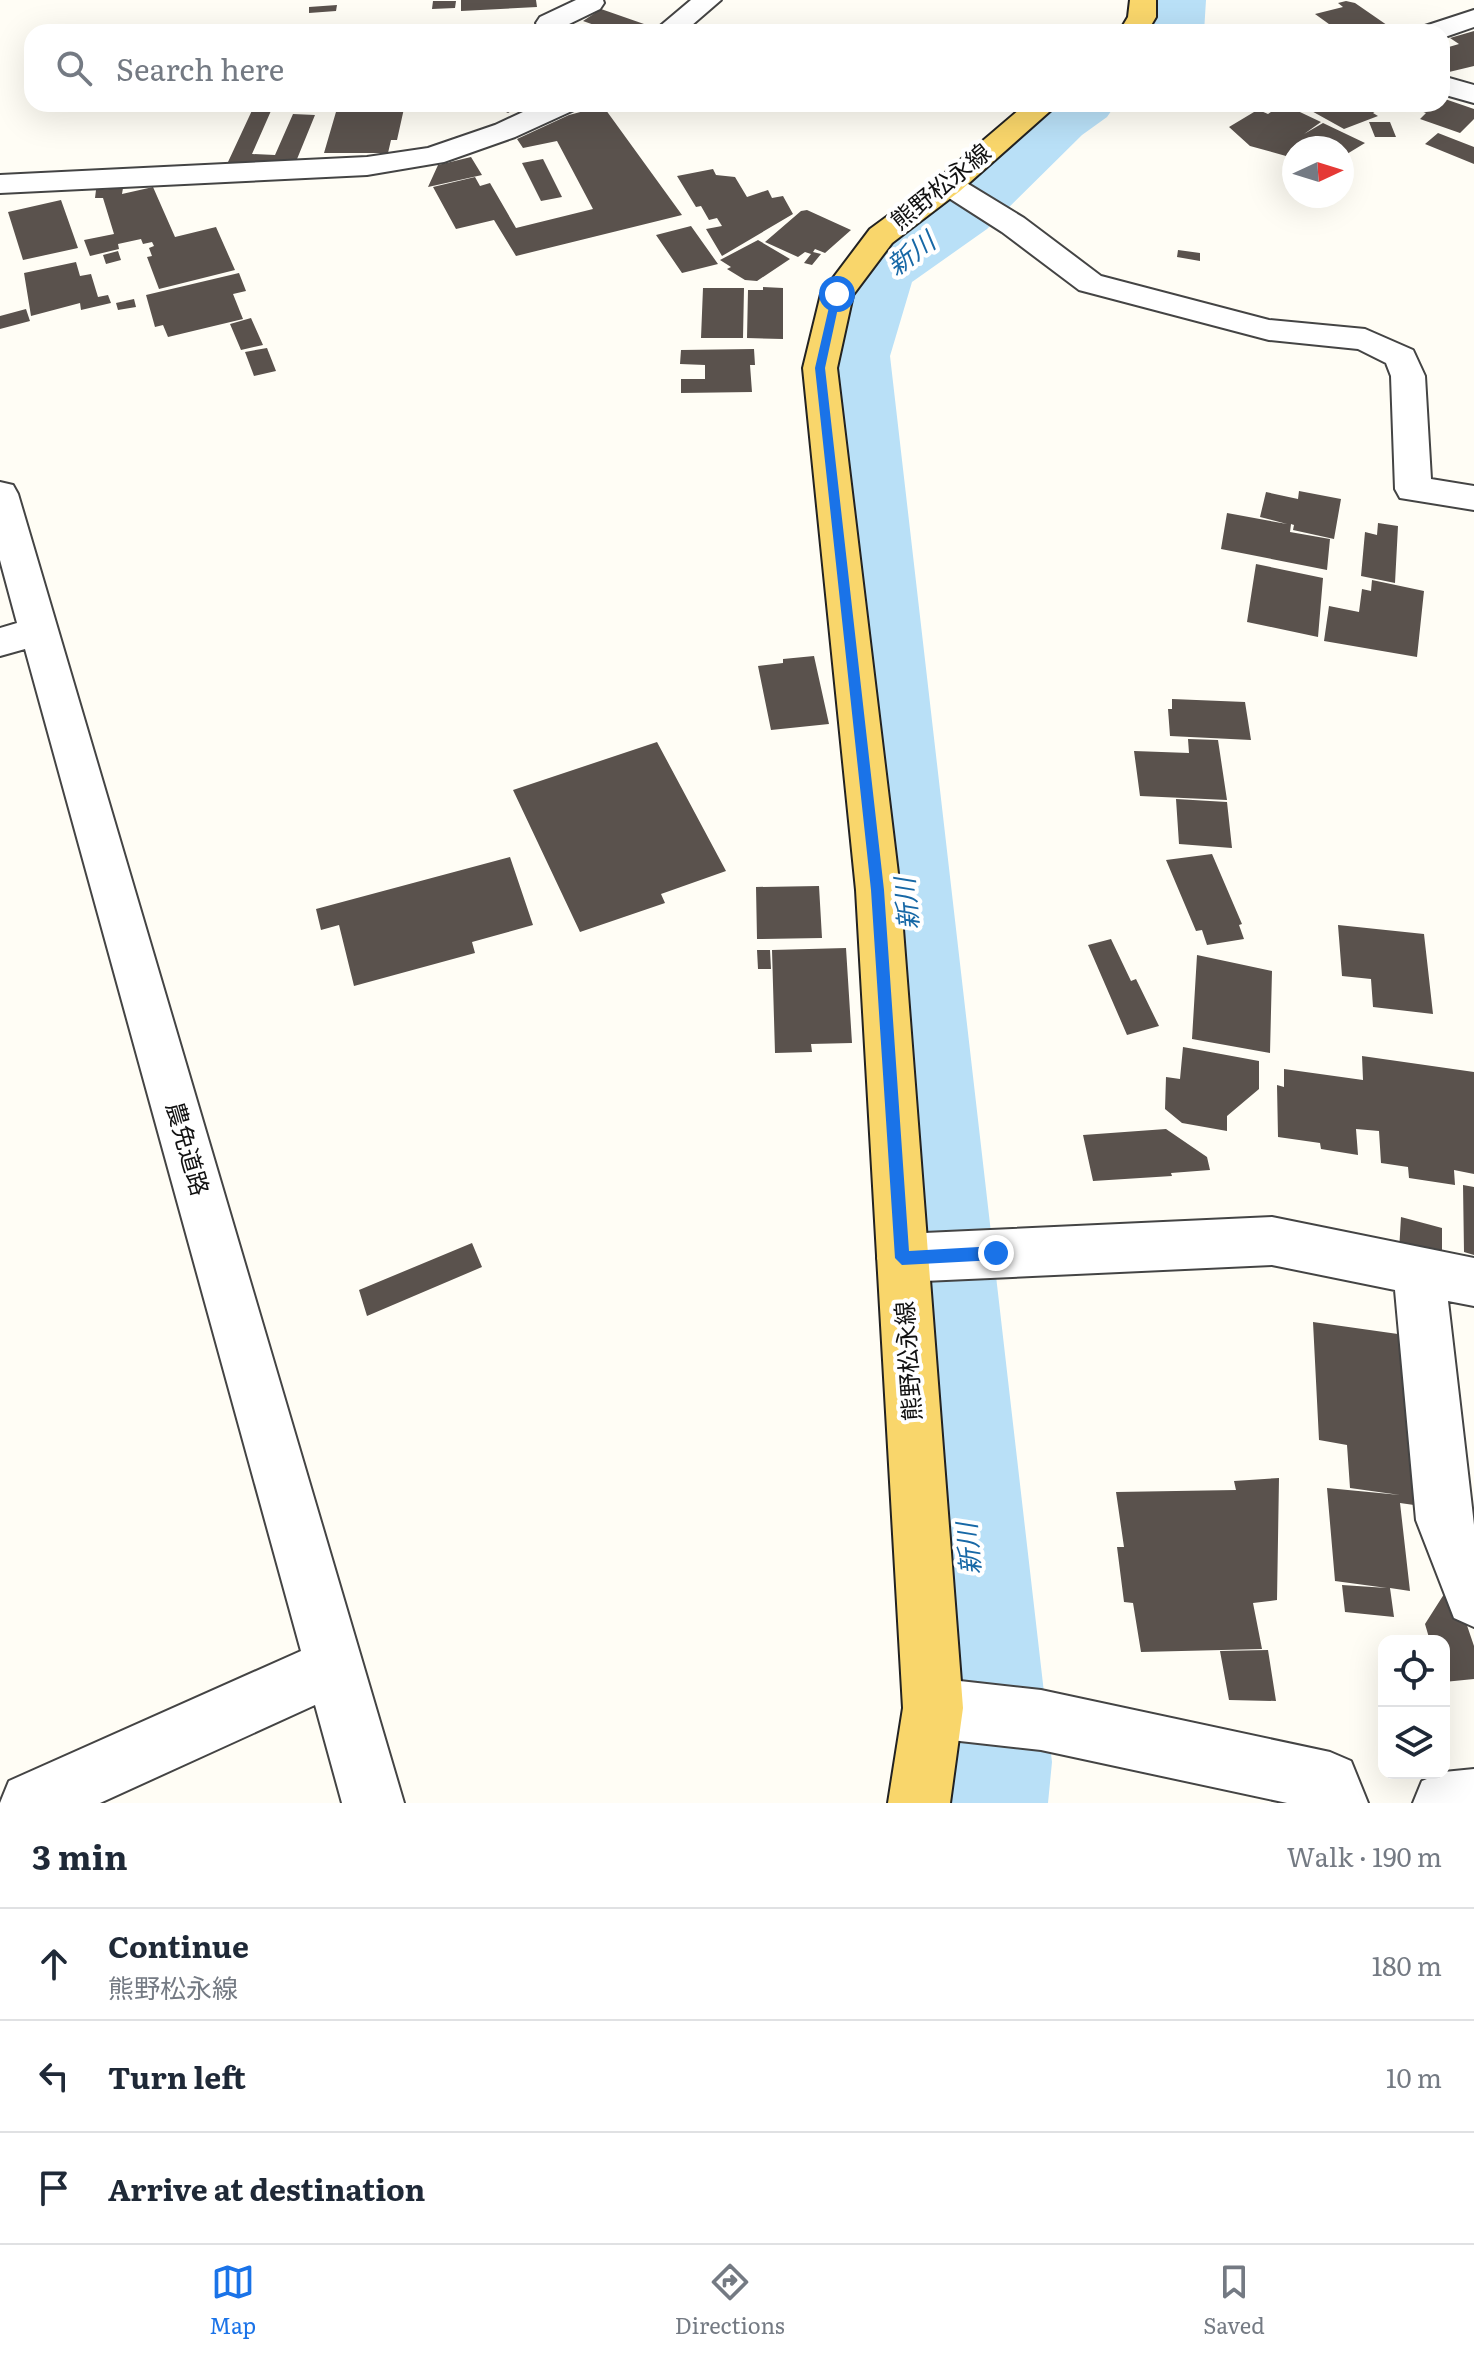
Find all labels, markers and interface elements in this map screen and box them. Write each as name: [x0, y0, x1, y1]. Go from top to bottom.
search box: [24, 24, 1450, 112]
icon: search: [52, 46, 96, 90]
text: Search here: [116, 46, 284, 90]
street label: 熊野松永線: [882, 134, 997, 236]
north arrow: [1282, 136, 1354, 208]
water label: 新川: [877, 219, 944, 283]
route start: [819, 276, 855, 312]
water label: 新川: [883, 874, 926, 932]
street label: 農免道路: [159, 1097, 219, 1199]
route end: [978, 1235, 1014, 1271]
street label: 熊野松永線: [885, 1300, 928, 1422]
water label: 新川: [945, 1519, 988, 1577]
map controls: [1378, 1635, 1450, 1779]
button: locate: [1378, 1635, 1450, 1707]
button: layers: [1378, 1707, 1450, 1779]
text: 3 min: [32, 1830, 128, 1880]
text: Walk · 190 m: [1287, 1836, 1442, 1875]
text: Continue: [108, 1923, 249, 1967]
icon: ahead: [32, 1942, 76, 1986]
text: 180 m: [1372, 1945, 1442, 1984]
text: 熊野松永線: [108, 1967, 238, 2006]
icon: left: [32, 2054, 76, 2098]
text: Turn left: [108, 2054, 246, 2098]
text: 10 m: [1386, 2057, 1442, 2096]
icon: arrive: [32, 2166, 76, 2210]
text: Arrive at destination: [108, 2166, 425, 2210]
tab: Map: [209, 2260, 256, 2341]
tab: Directions: [675, 2260, 785, 2341]
tab: Saved: [1203, 2260, 1265, 2341]

